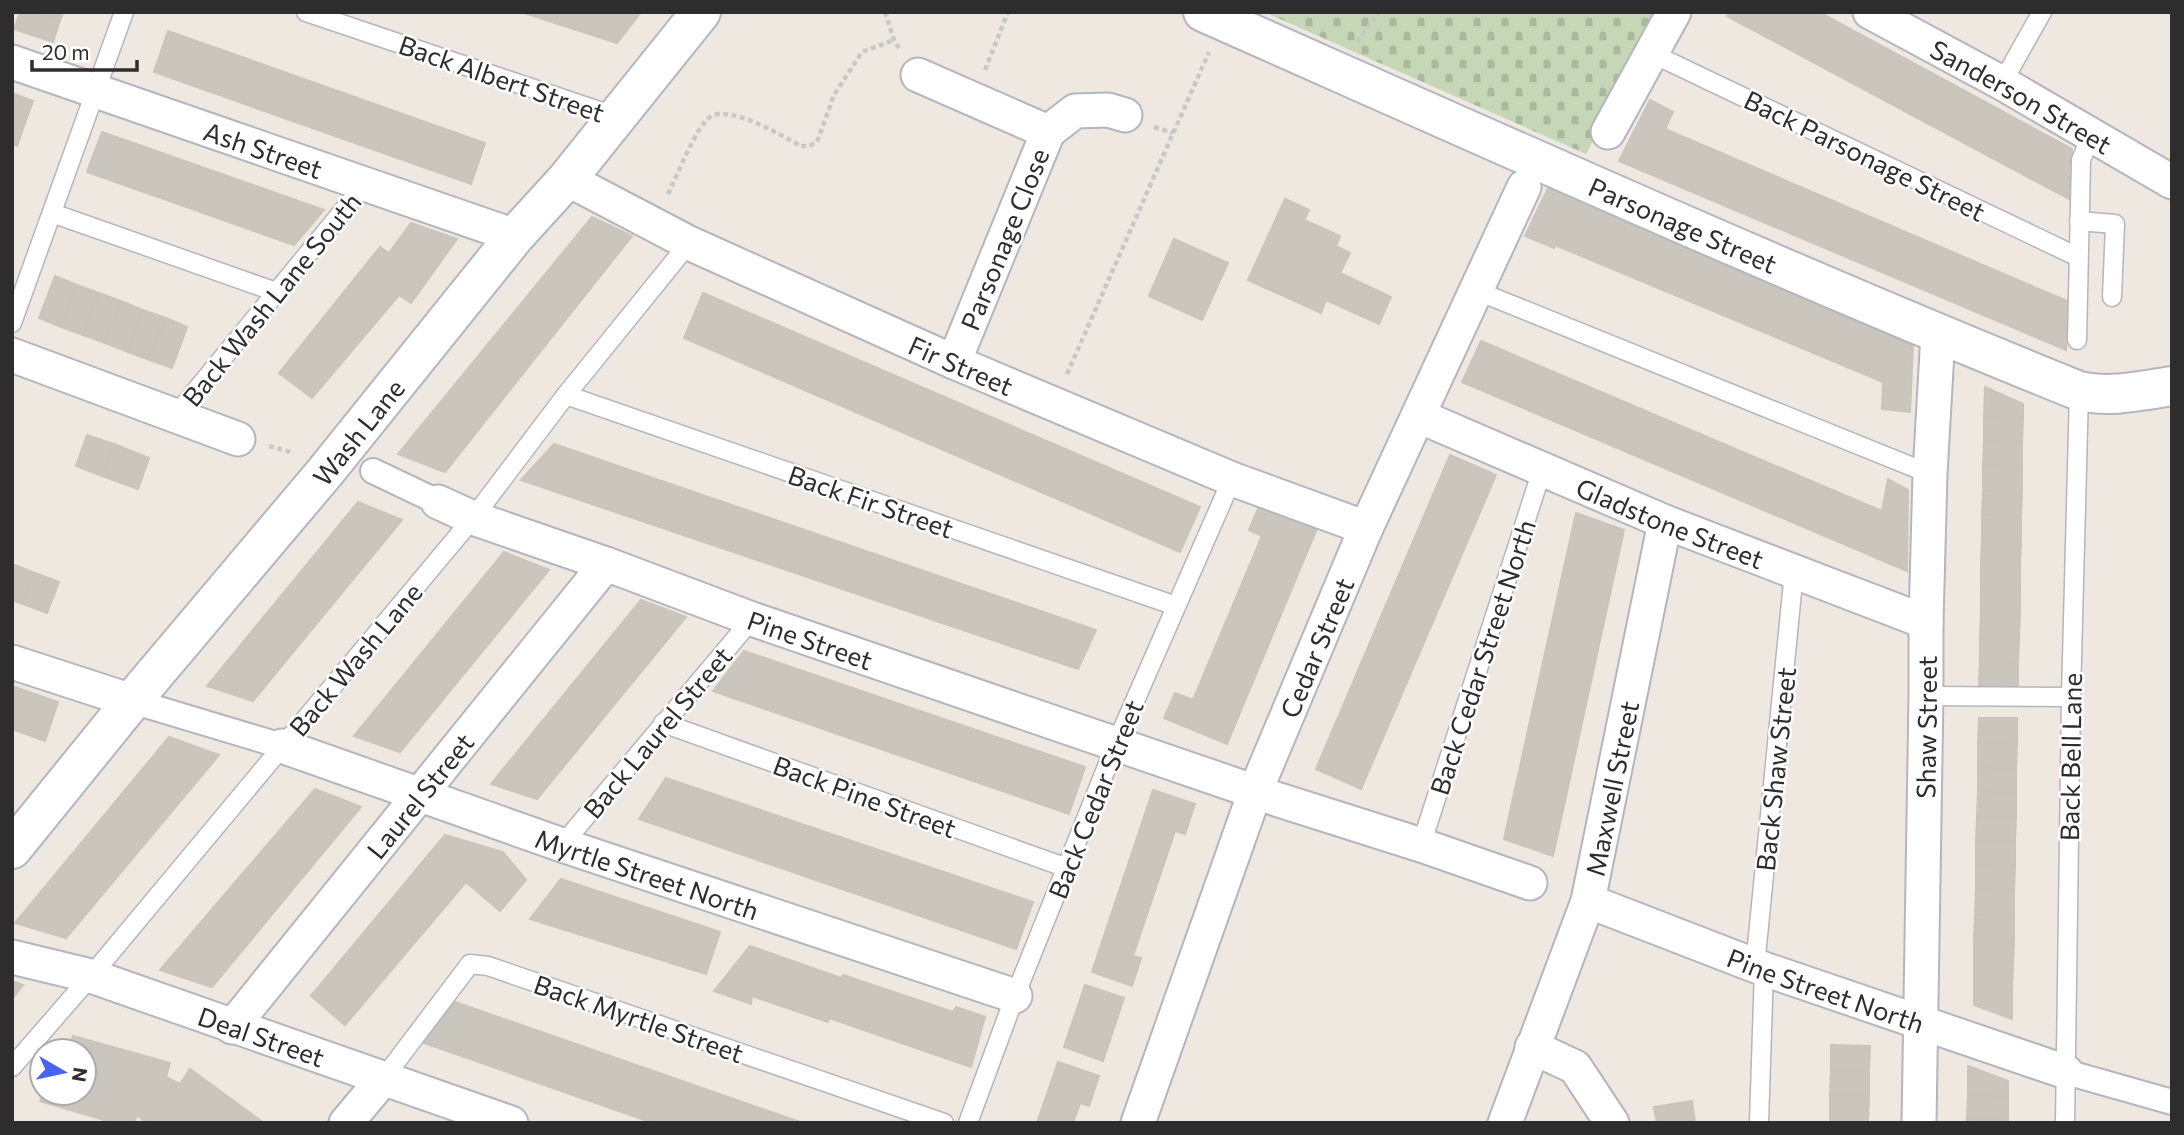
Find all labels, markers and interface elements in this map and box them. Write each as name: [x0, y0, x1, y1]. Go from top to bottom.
scale bar: [32, 28, 136, 72]
street label: Back Albert Street: [395, 28, 609, 128]
street label: Sanderson Street: [1926, 32, 2118, 159]
text: 20 m: [42, 39, 90, 64]
street label: Back Parsonage Street: [1740, 83, 1990, 227]
street label: Ash Street: [200, 114, 327, 184]
street label: Parsonage Close: [953, 143, 1055, 335]
street label: Parsonage Street: [1584, 170, 1782, 279]
street label: Back Wash Lane South: [175, 186, 367, 412]
street label: Fir Street: [904, 328, 1018, 401]
street label: Wash Lane: [306, 372, 410, 491]
street label: Back Fir Street: [784, 458, 958, 544]
street label: Gladstone Street: [1572, 470, 1768, 574]
street label: Back Cedar Street North: [1423, 516, 1541, 798]
street label: Cedar Street: [1273, 573, 1359, 722]
street label: Back Wash Lane: [282, 576, 428, 742]
street label: Pine Street: [744, 603, 877, 675]
street label: Back Laurel Street: [576, 640, 738, 824]
street label: Shaw Street: [1909, 656, 1942, 799]
street label: Back Shaw Street: [1749, 665, 1801, 873]
street label: Back Bell Lane: [2053, 673, 2087, 841]
street label: Back Cedar Street: [1041, 695, 1149, 903]
street label: Maxwell Street: [1578, 698, 1644, 879]
street label: Laurel Street: [359, 726, 479, 864]
street label: Back Pine Street: [769, 749, 961, 843]
street label: Myrtle Street North: [532, 821, 763, 925]
street label: Pine Street North: [1723, 941, 1928, 1038]
street label: Back Myrtle Street: [530, 968, 748, 1068]
street label: Deal Street: [194, 999, 329, 1072]
north arrow: [28, 1037, 98, 1107]
text: N: [68, 1066, 93, 1084]

